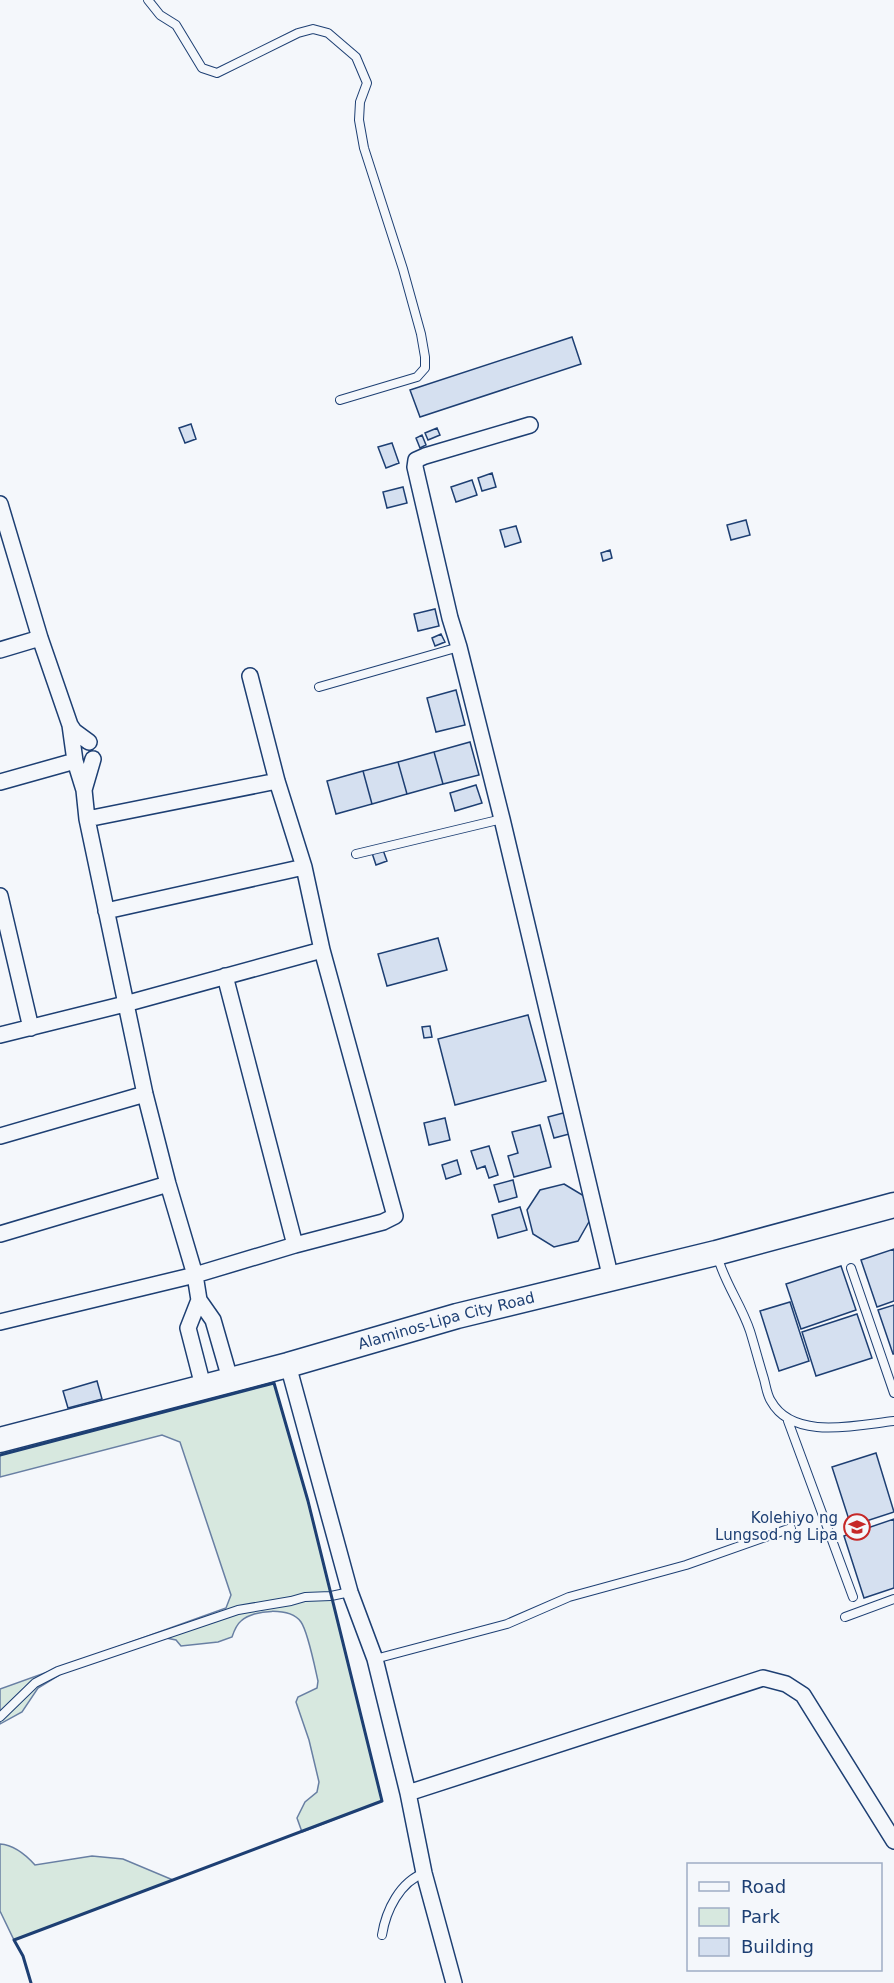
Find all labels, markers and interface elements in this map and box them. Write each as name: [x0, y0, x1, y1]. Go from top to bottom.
street label: Alaminos-Lipa City Road: [356, 1288, 536, 1353]
place label: Kolehiyo ng Lungsod ng Lipa: [715, 1509, 838, 1544]
school or university icon: Kolehiyo ng Lungsod ng Lipa: [842, 1512, 872, 1542]
legend: [687, 1863, 882, 1971]
text: Road: [741, 1876, 786, 1897]
text: Park: [741, 1906, 780, 1927]
text: Building: [741, 1936, 814, 1957]

